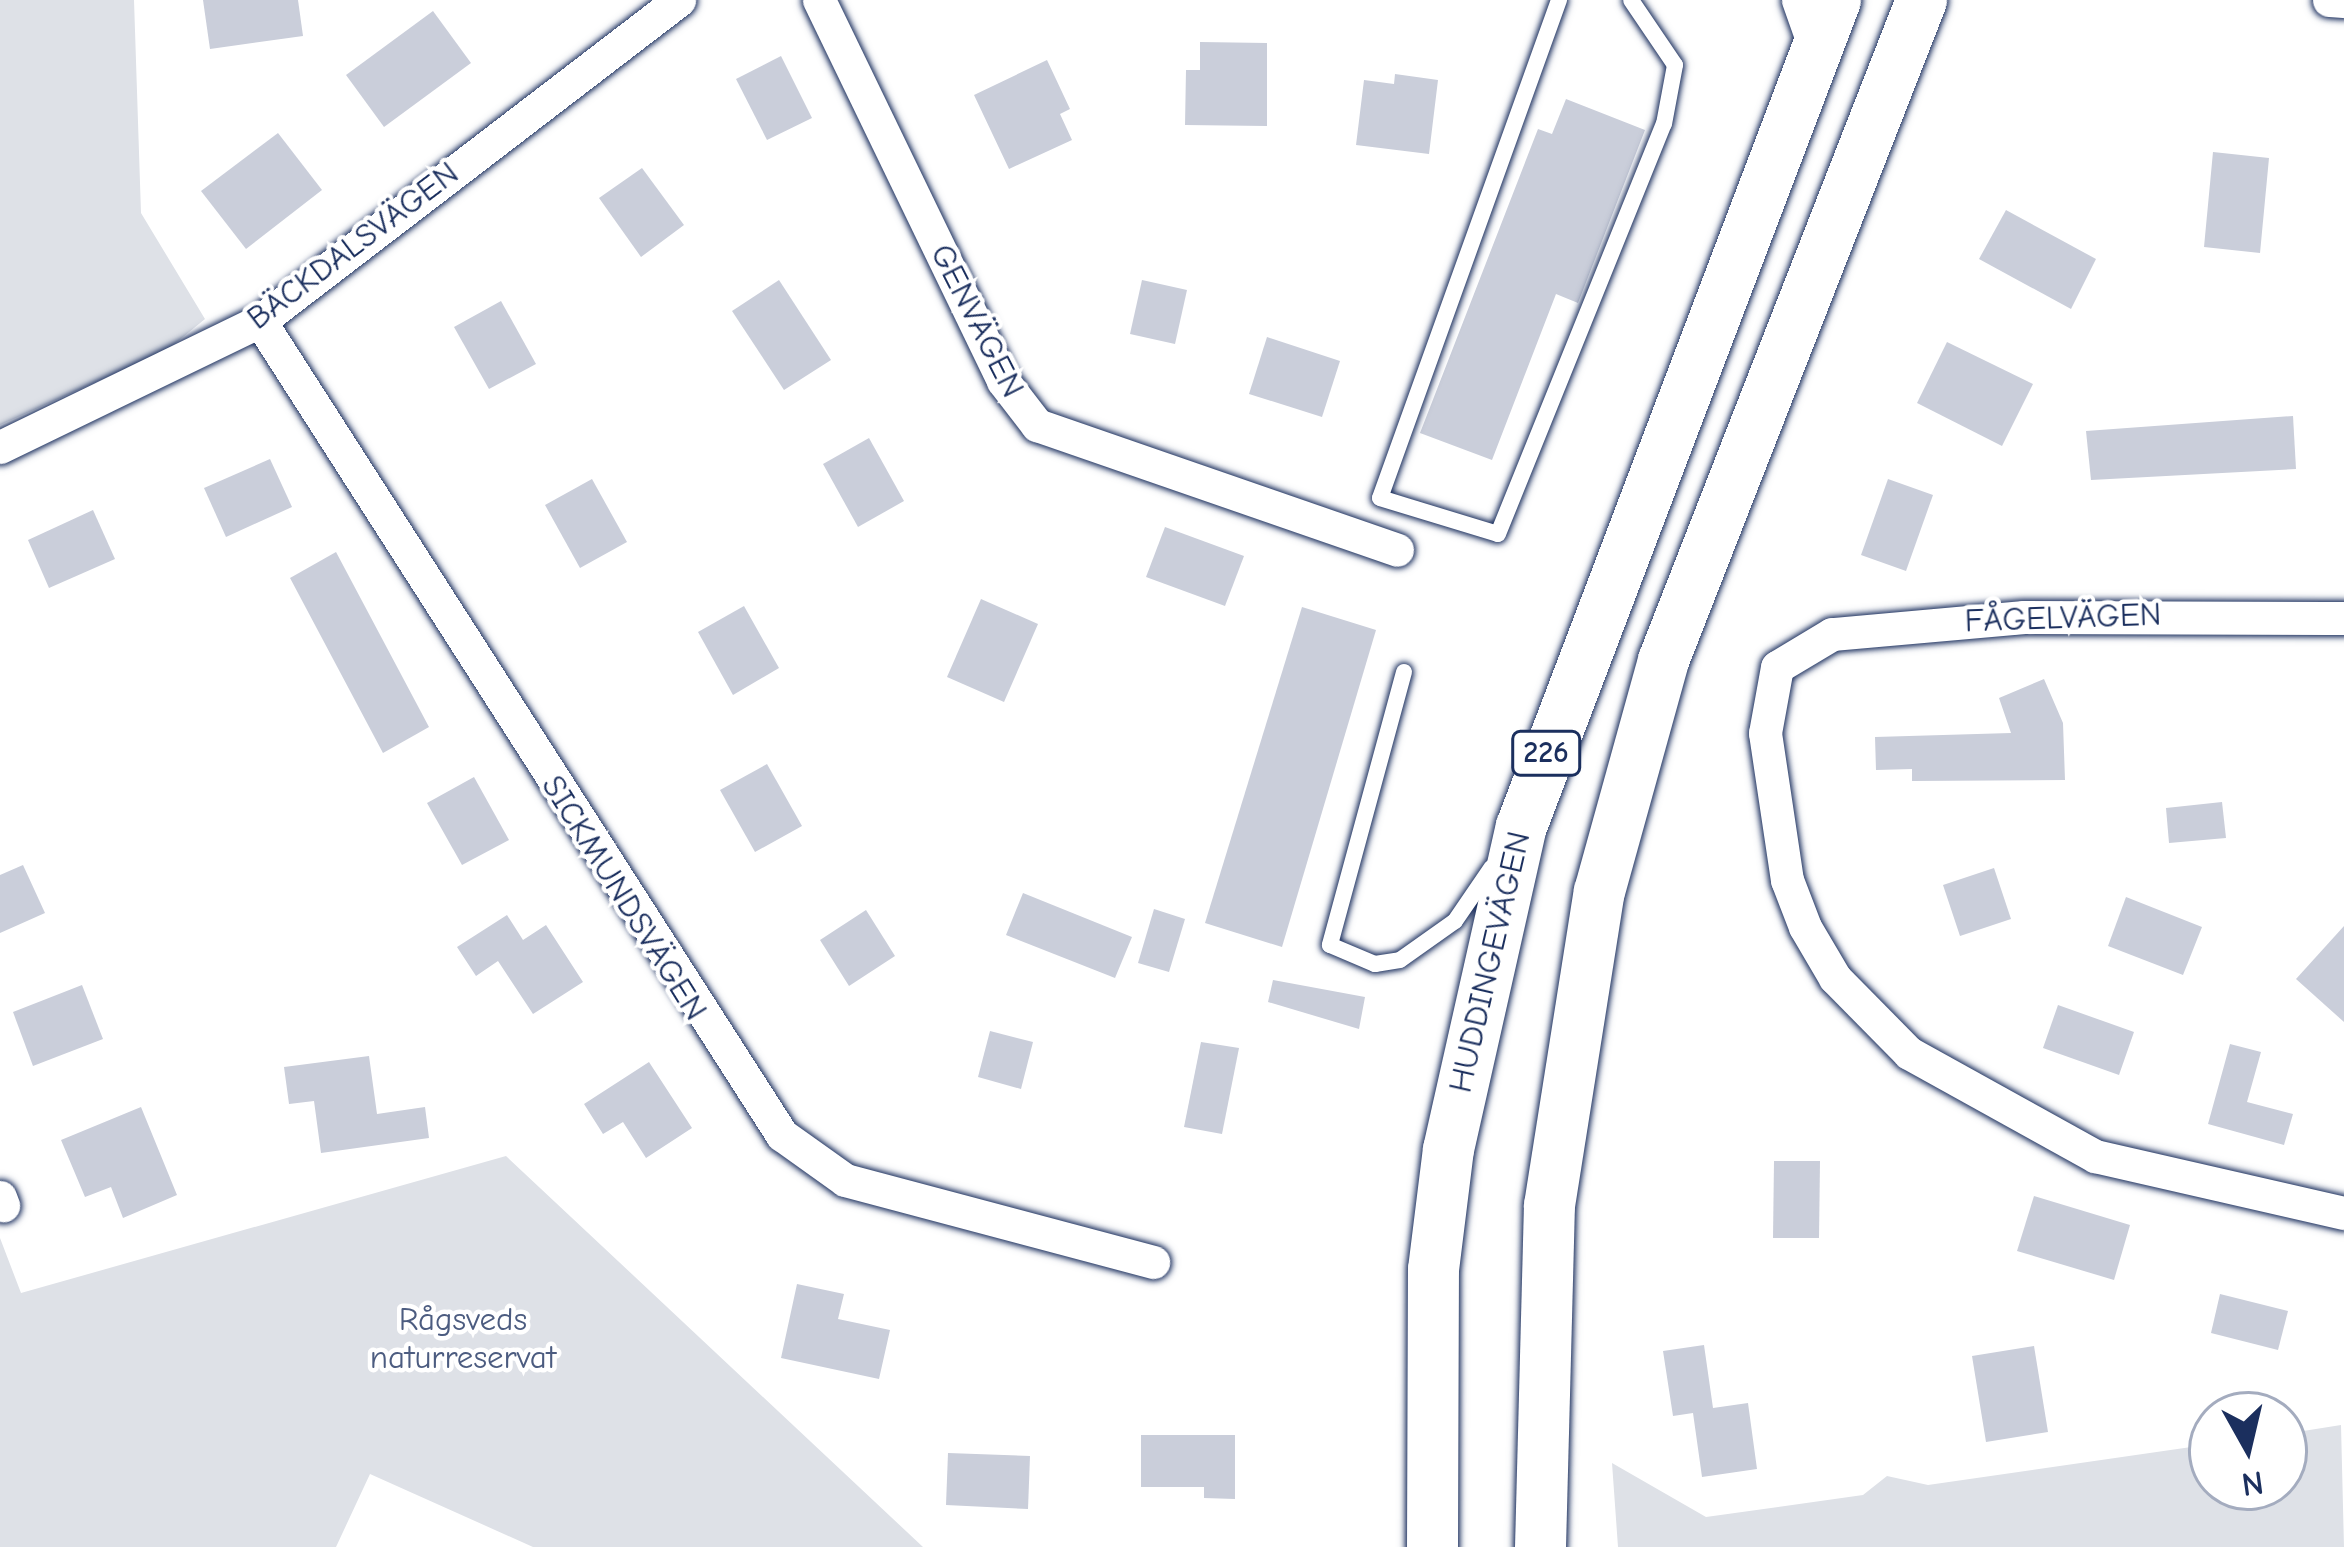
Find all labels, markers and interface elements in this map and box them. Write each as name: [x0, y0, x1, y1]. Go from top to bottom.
street label: BÄCKDALSVÄGEN: [240, 154, 466, 338]
street label: GENVÄGEN: [922, 238, 1032, 404]
street label: FÅGELVÄGEN: [1964, 595, 2162, 641]
road number: 226: [1510, 729, 1582, 777]
street label: SICKMUNDSVÄGEN: [533, 768, 715, 1028]
street label: HUDDINGEVÄGEN: [1441, 828, 1539, 1096]
park label: Rågsveds naturreservat: [370, 1300, 556, 1378]
north arrow: [2188, 1391, 2308, 1511]
text: N: [2239, 1463, 2266, 1504]

